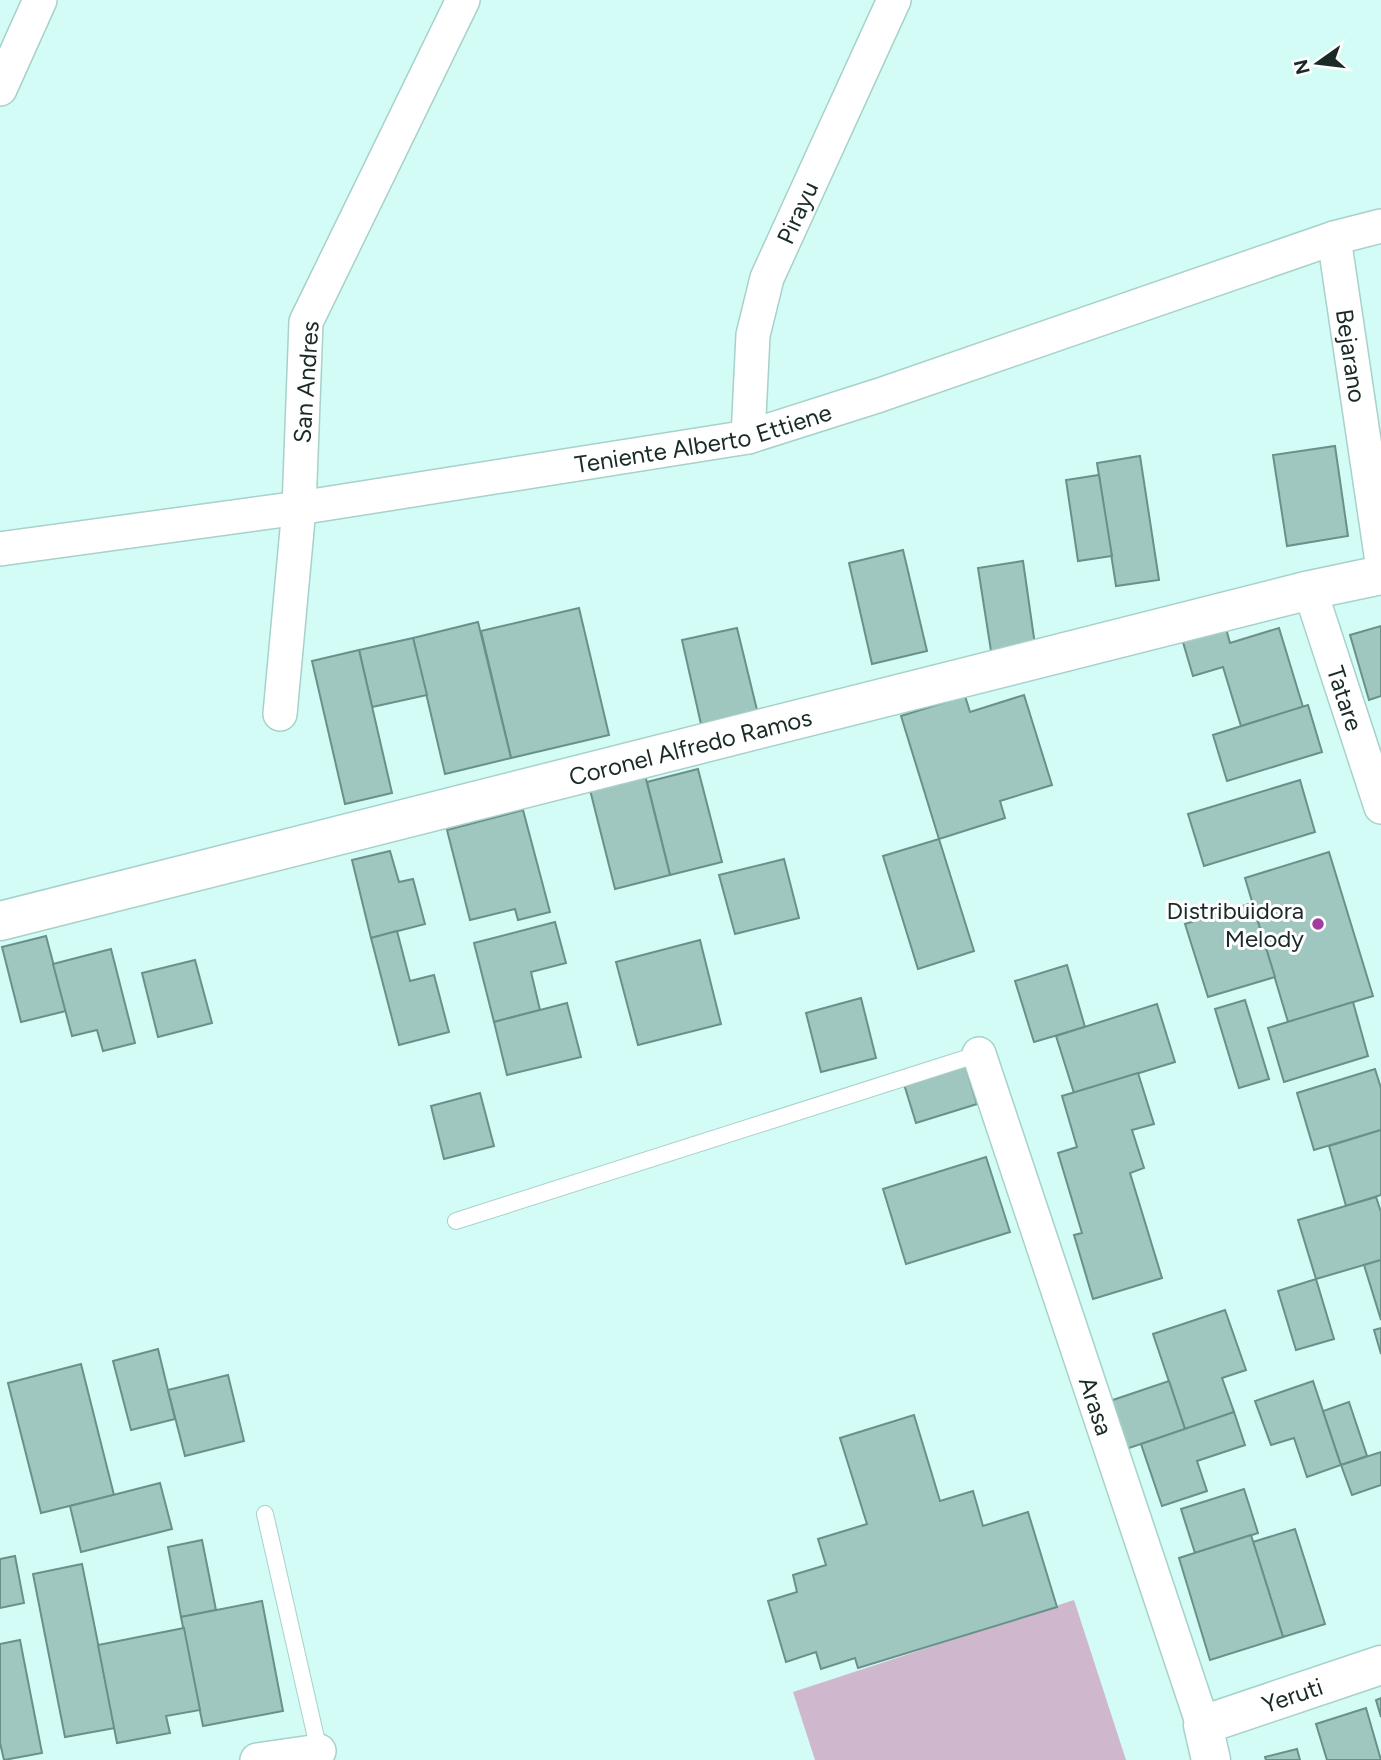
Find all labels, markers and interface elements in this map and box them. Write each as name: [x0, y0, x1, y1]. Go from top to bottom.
north arrow: [1283, 28, 1353, 98]
text: N: [1289, 57, 1315, 77]
street label: Pirayu: [770, 176, 824, 248]
street label: Bejarano: [1330, 307, 1373, 404]
street label: San Andres: [287, 320, 325, 444]
street label: Teniente Alberto Ettiene: [573, 397, 835, 479]
street label: Tatare: [1321, 662, 1370, 734]
street label: Coronel Alfredo Ramos: [566, 702, 815, 791]
place label: Distribuidora Melody: [1167, 896, 1304, 953]
marker: Distribuidora Melody: [1310, 916, 1326, 932]
street label: Arasa: [1073, 1373, 1120, 1439]
street label: Yeruti: [1258, 1671, 1326, 1719]

